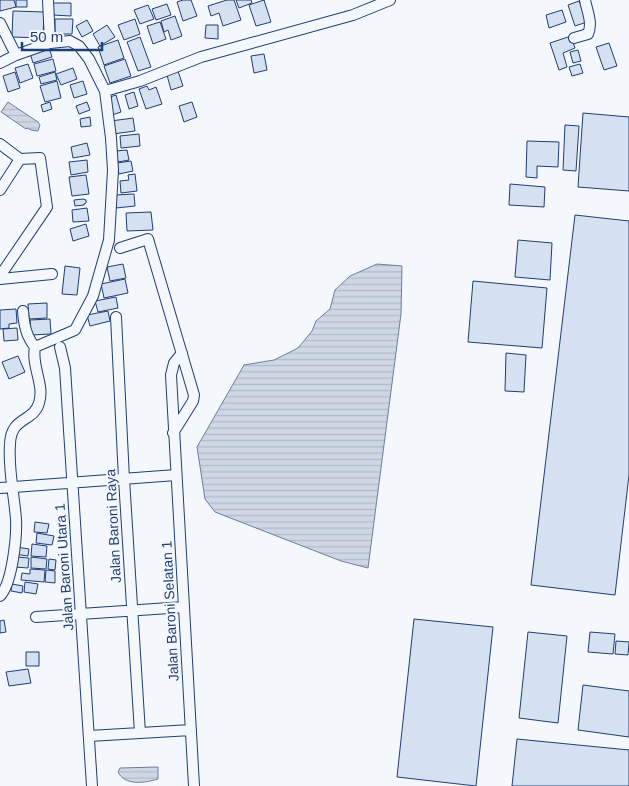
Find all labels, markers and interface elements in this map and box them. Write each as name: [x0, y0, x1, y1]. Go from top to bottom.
scale bar: [22, 20, 102, 52]
text: 50 m: [30, 28, 63, 45]
street label: Jalan Baroni Raya: [102, 468, 124, 584]
street label: Jalan Baroni Utara 1: [52, 503, 76, 631]
street label: Jalan Baroni Selatan 1: [158, 540, 182, 682]

